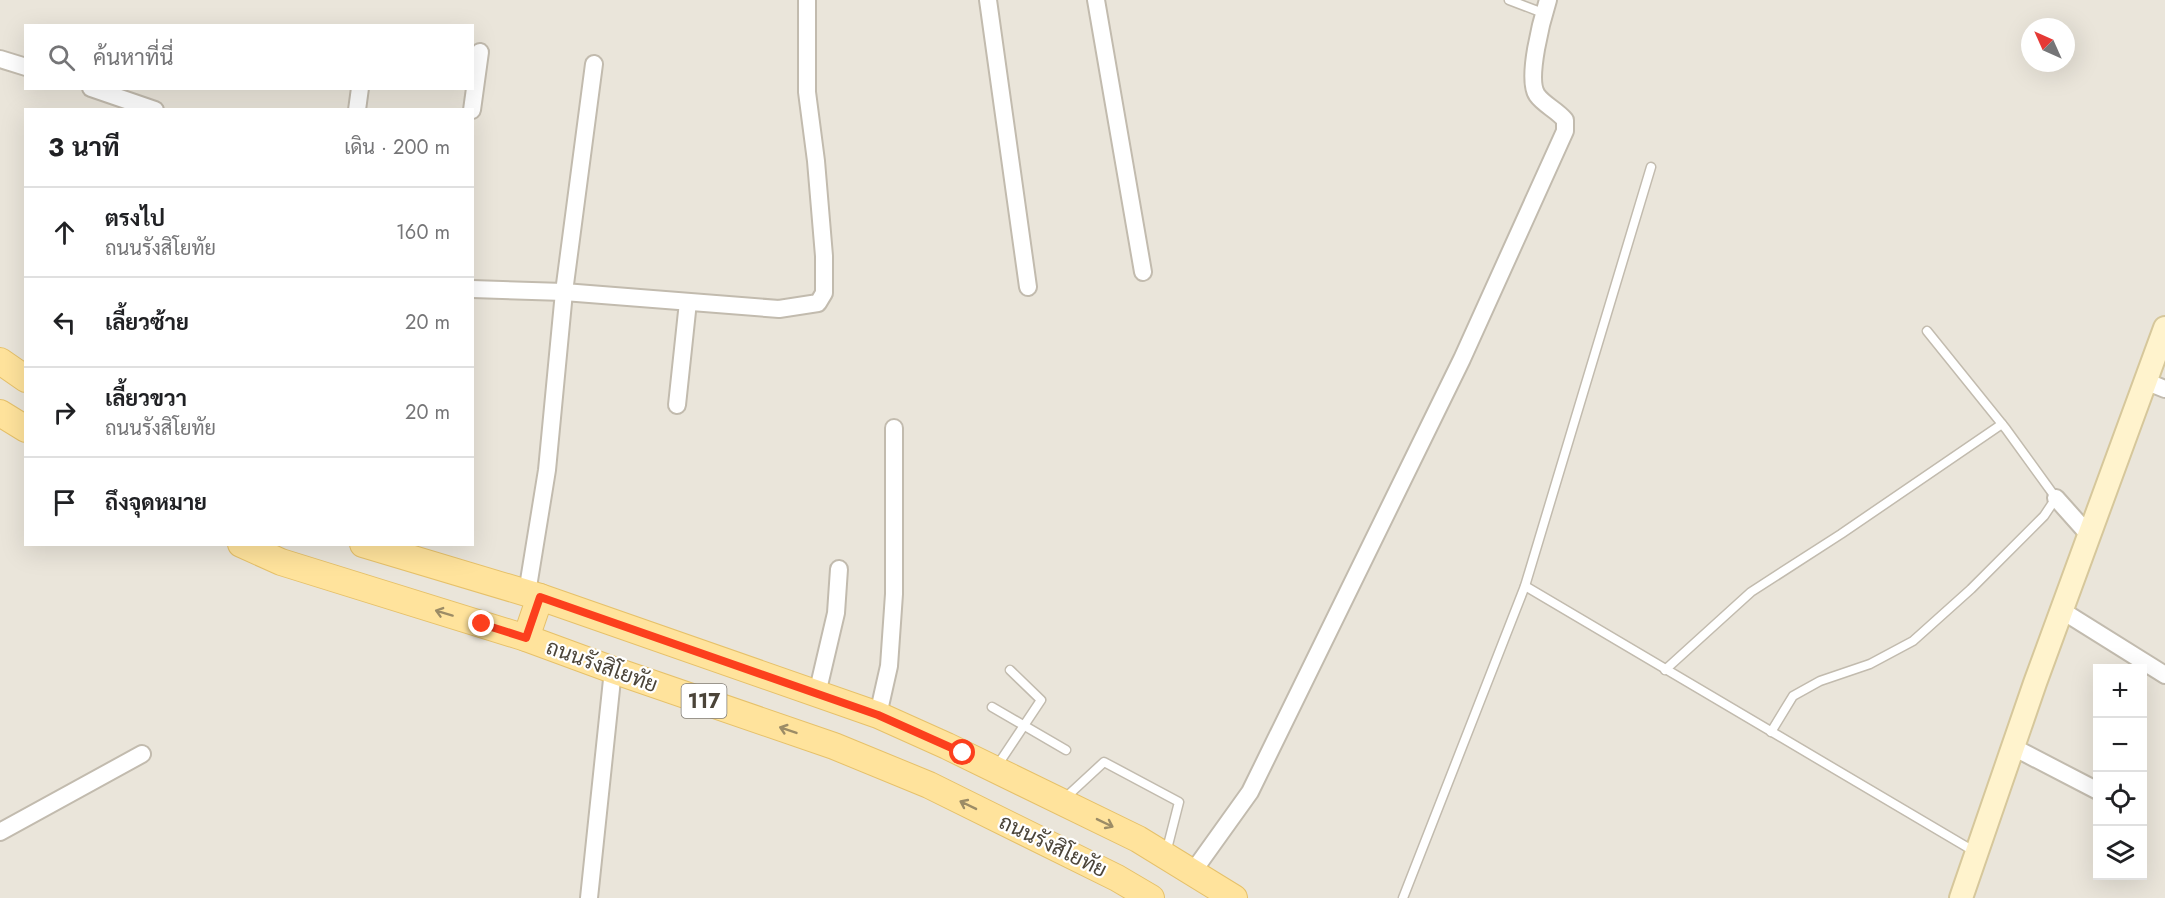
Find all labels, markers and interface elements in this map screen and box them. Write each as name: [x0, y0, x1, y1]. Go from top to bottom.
north arrow: [2021, 18, 2075, 72]
search box: [24, 24, 474, 90]
icon: search: [45, 41, 78, 74]
text: ค้นหาที่นี่: [93, 41, 173, 73]
text: 3 นาที: [48, 128, 120, 166]
text: เดิน · 200 m: [344, 133, 450, 162]
text: ตรงไป: [105, 202, 165, 234]
icon: ahead: [48, 216, 81, 249]
text: 160 m: [396, 218, 450, 247]
text: ถนนรังสิโยทัย: [105, 234, 216, 263]
icon: left: [48, 306, 81, 339]
text: เลี้ยวซ้าย: [105, 306, 189, 338]
text: 20 m: [405, 308, 450, 337]
text: เลี้ยวขวา: [105, 382, 187, 414]
icon: right: [48, 396, 81, 429]
text: 20 m: [405, 398, 450, 427]
text: ถนนรังสิโยทัย: [105, 414, 216, 443]
icon: arrive: [48, 486, 81, 519]
text: ถึงจุดหมาย: [105, 486, 207, 518]
one-way arrow: [435, 607, 454, 618]
route end: [468, 610, 494, 636]
street label: ถนนรังสิโยทัย: [542, 632, 662, 700]
map controls: [2093, 664, 2147, 880]
button: +: [2093, 664, 2147, 718]
road number: 117: [682, 684, 726, 718]
button: −: [2093, 718, 2147, 772]
one-way arrow: [779, 723, 798, 734]
route start: [949, 739, 975, 765]
button: locate: [2093, 772, 2147, 826]
one-way arrow: [959, 798, 977, 810]
street label: ถนนรังสิโยทัย: [994, 807, 1112, 885]
one-way arrow: [1095, 818, 1113, 829]
button: layers: [2093, 826, 2147, 880]

